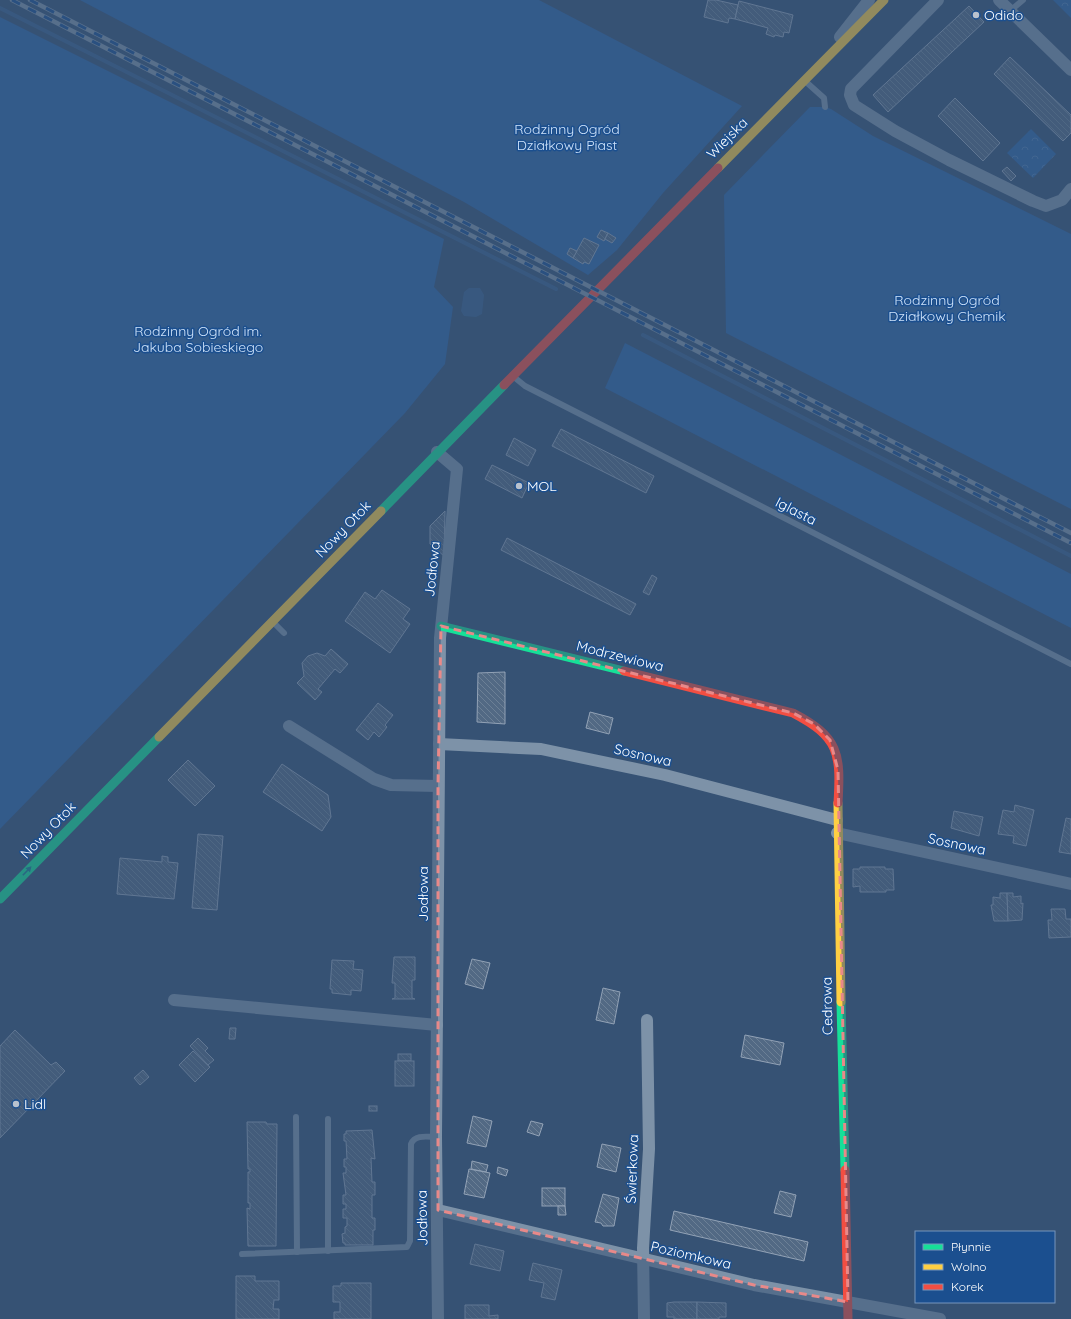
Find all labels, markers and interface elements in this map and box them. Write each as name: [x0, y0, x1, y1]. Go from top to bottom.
place label: Odido: [984, 6, 1023, 24]
marker: Odido: [971, 10, 981, 20]
street label: Wiejska: [703, 114, 751, 162]
park label: Rodzinny Ogród Działkowy Piast: [514, 120, 620, 154]
park label: Rodzinny Ogród Działkowy Chemik: [888, 291, 1006, 325]
park label: Rodzinny Ogród im. Jakuba Sobieskiego: [133, 322, 263, 356]
place label: MOL: [527, 477, 557, 495]
marker: MOL: [514, 481, 524, 491]
street label: Iglasta: [772, 493, 820, 529]
street label: Nowy Otok: [311, 497, 375, 561]
street label: Jodłowa: [420, 540, 444, 598]
street label: Modrzewiowa: [574, 636, 666, 676]
street label: Sosnowa: [612, 740, 674, 770]
street label: Nowy Otok: [16, 798, 80, 862]
street label: Sosnowa: [927, 829, 987, 859]
one-way arrow: [22, 866, 32, 876]
street label: Jodłowa: [414, 866, 432, 922]
street label: Cedrowa: [817, 977, 837, 1035]
place label: Lidl: [24, 1095, 46, 1113]
marker: Lidl: [11, 1099, 21, 1109]
street label: Świerkowa: [622, 1134, 642, 1204]
street label: Jodłowa: [413, 1190, 431, 1246]
legend: [915, 1231, 1055, 1303]
street label: Poziomkowa: [649, 1237, 733, 1273]
text: Płynnie: [951, 1239, 991, 1254]
text: Wolno: [951, 1259, 987, 1274]
text: Korek: [951, 1279, 984, 1294]

